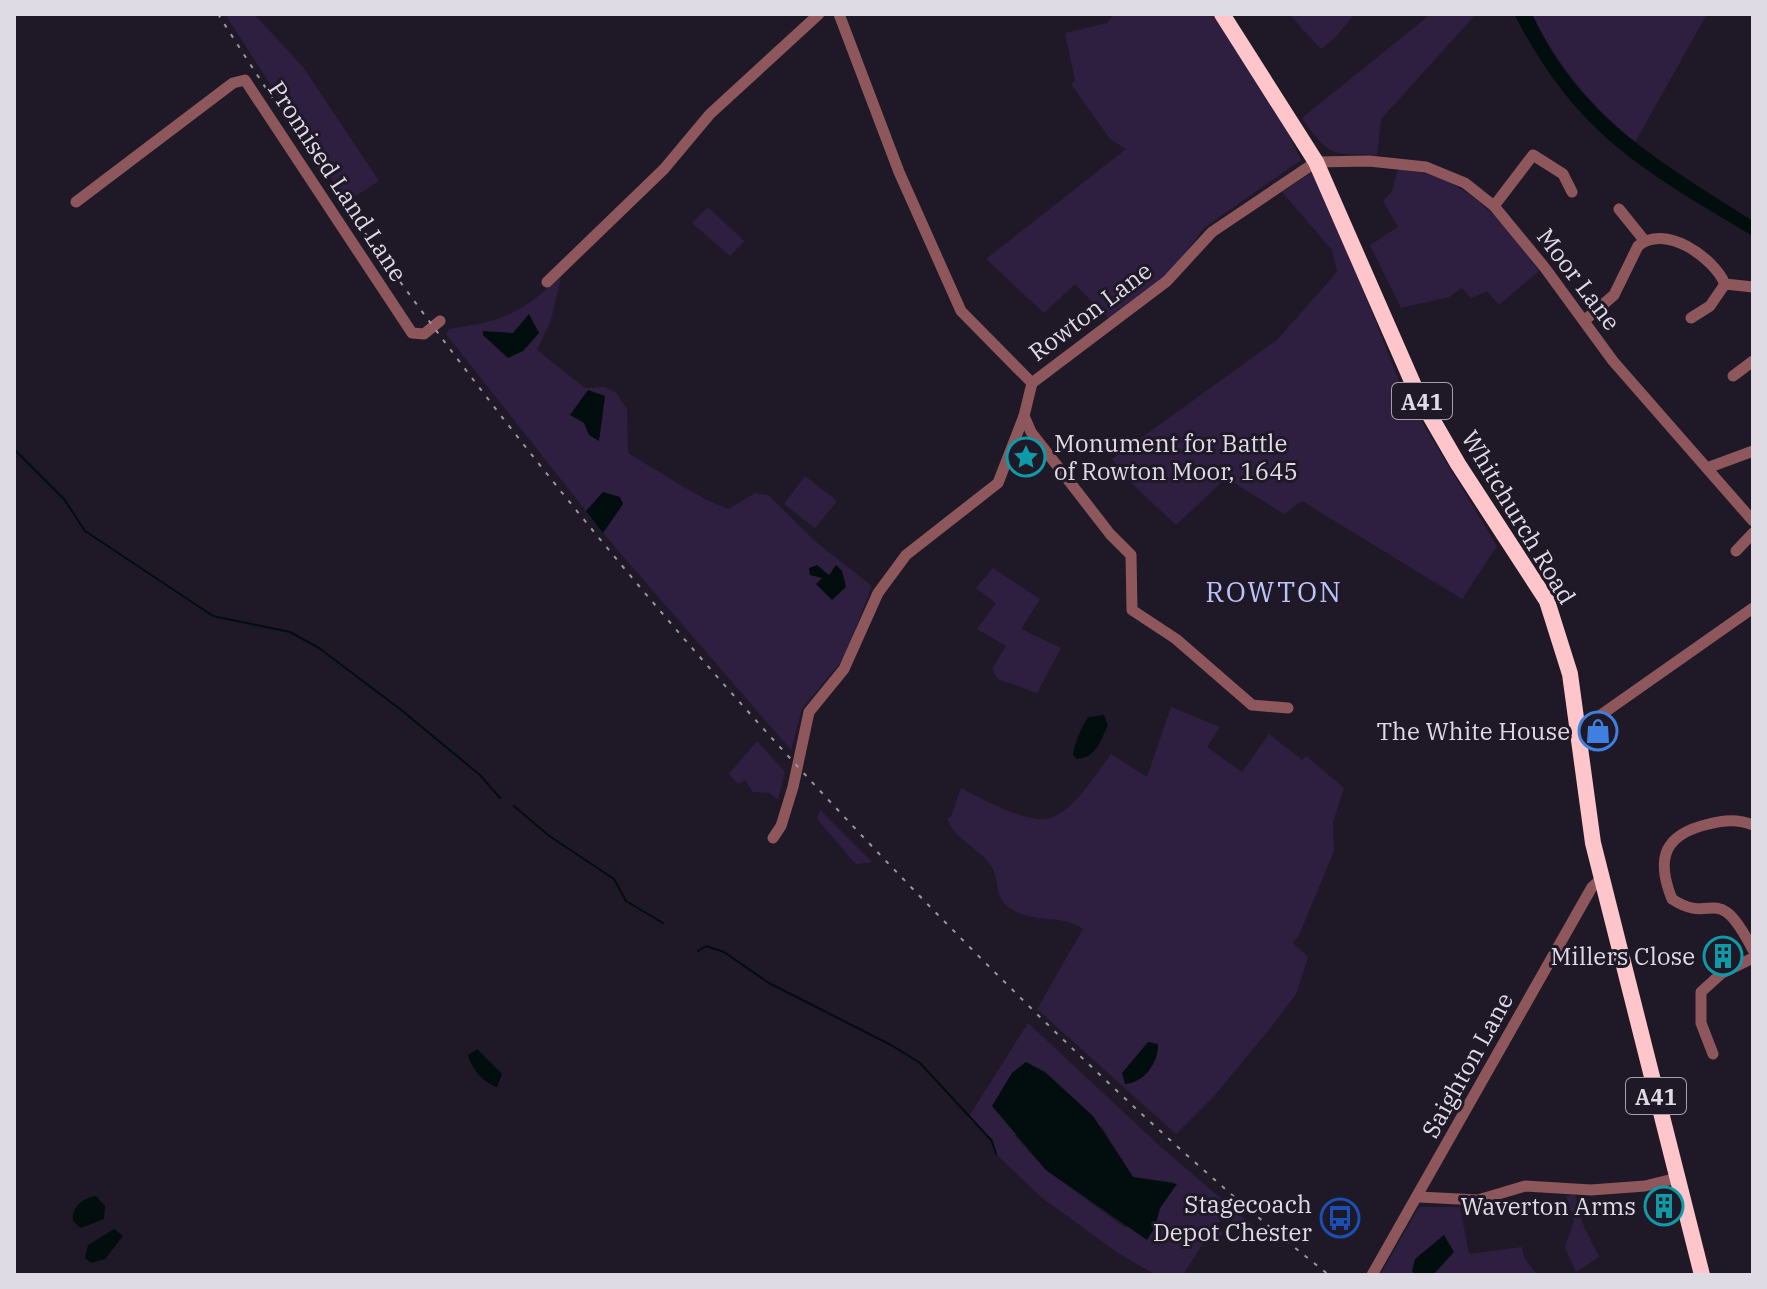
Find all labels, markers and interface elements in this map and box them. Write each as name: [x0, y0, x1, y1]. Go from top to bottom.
street label: Promised Land Lane: [261, 75, 415, 287]
street label: Moor Lane: [1530, 221, 1628, 337]
street label: Rowton Lane: [1022, 254, 1158, 368]
road number: A41: [1392, 383, 1452, 419]
street label: Whitchurch Road: [1454, 424, 1584, 610]
place label: Monument for Battle of Rowton Moor, 1645: [1054, 427, 1298, 487]
place icon: Monument for Battle of Rowton Moor, 1645: [1005, 436, 1047, 478]
district label: ROWTON: [1205, 573, 1343, 610]
shop icon: The White House: [1577, 710, 1619, 752]
place label: The White House: [1376, 715, 1570, 747]
building icon: Millers Close: [1702, 935, 1744, 977]
place label: Millers Close: [1550, 940, 1695, 972]
street label: Saighton Lane: [1414, 987, 1520, 1143]
road number: A41: [1626, 1078, 1686, 1114]
building icon: Waverton Arms: [1643, 1185, 1685, 1227]
place label: Stagecoach Depot Chester: [1153, 1188, 1312, 1248]
place label: Waverton Arms: [1461, 1190, 1636, 1222]
bus stop icon: Stagecoach Depot Chester: [1319, 1197, 1361, 1239]

